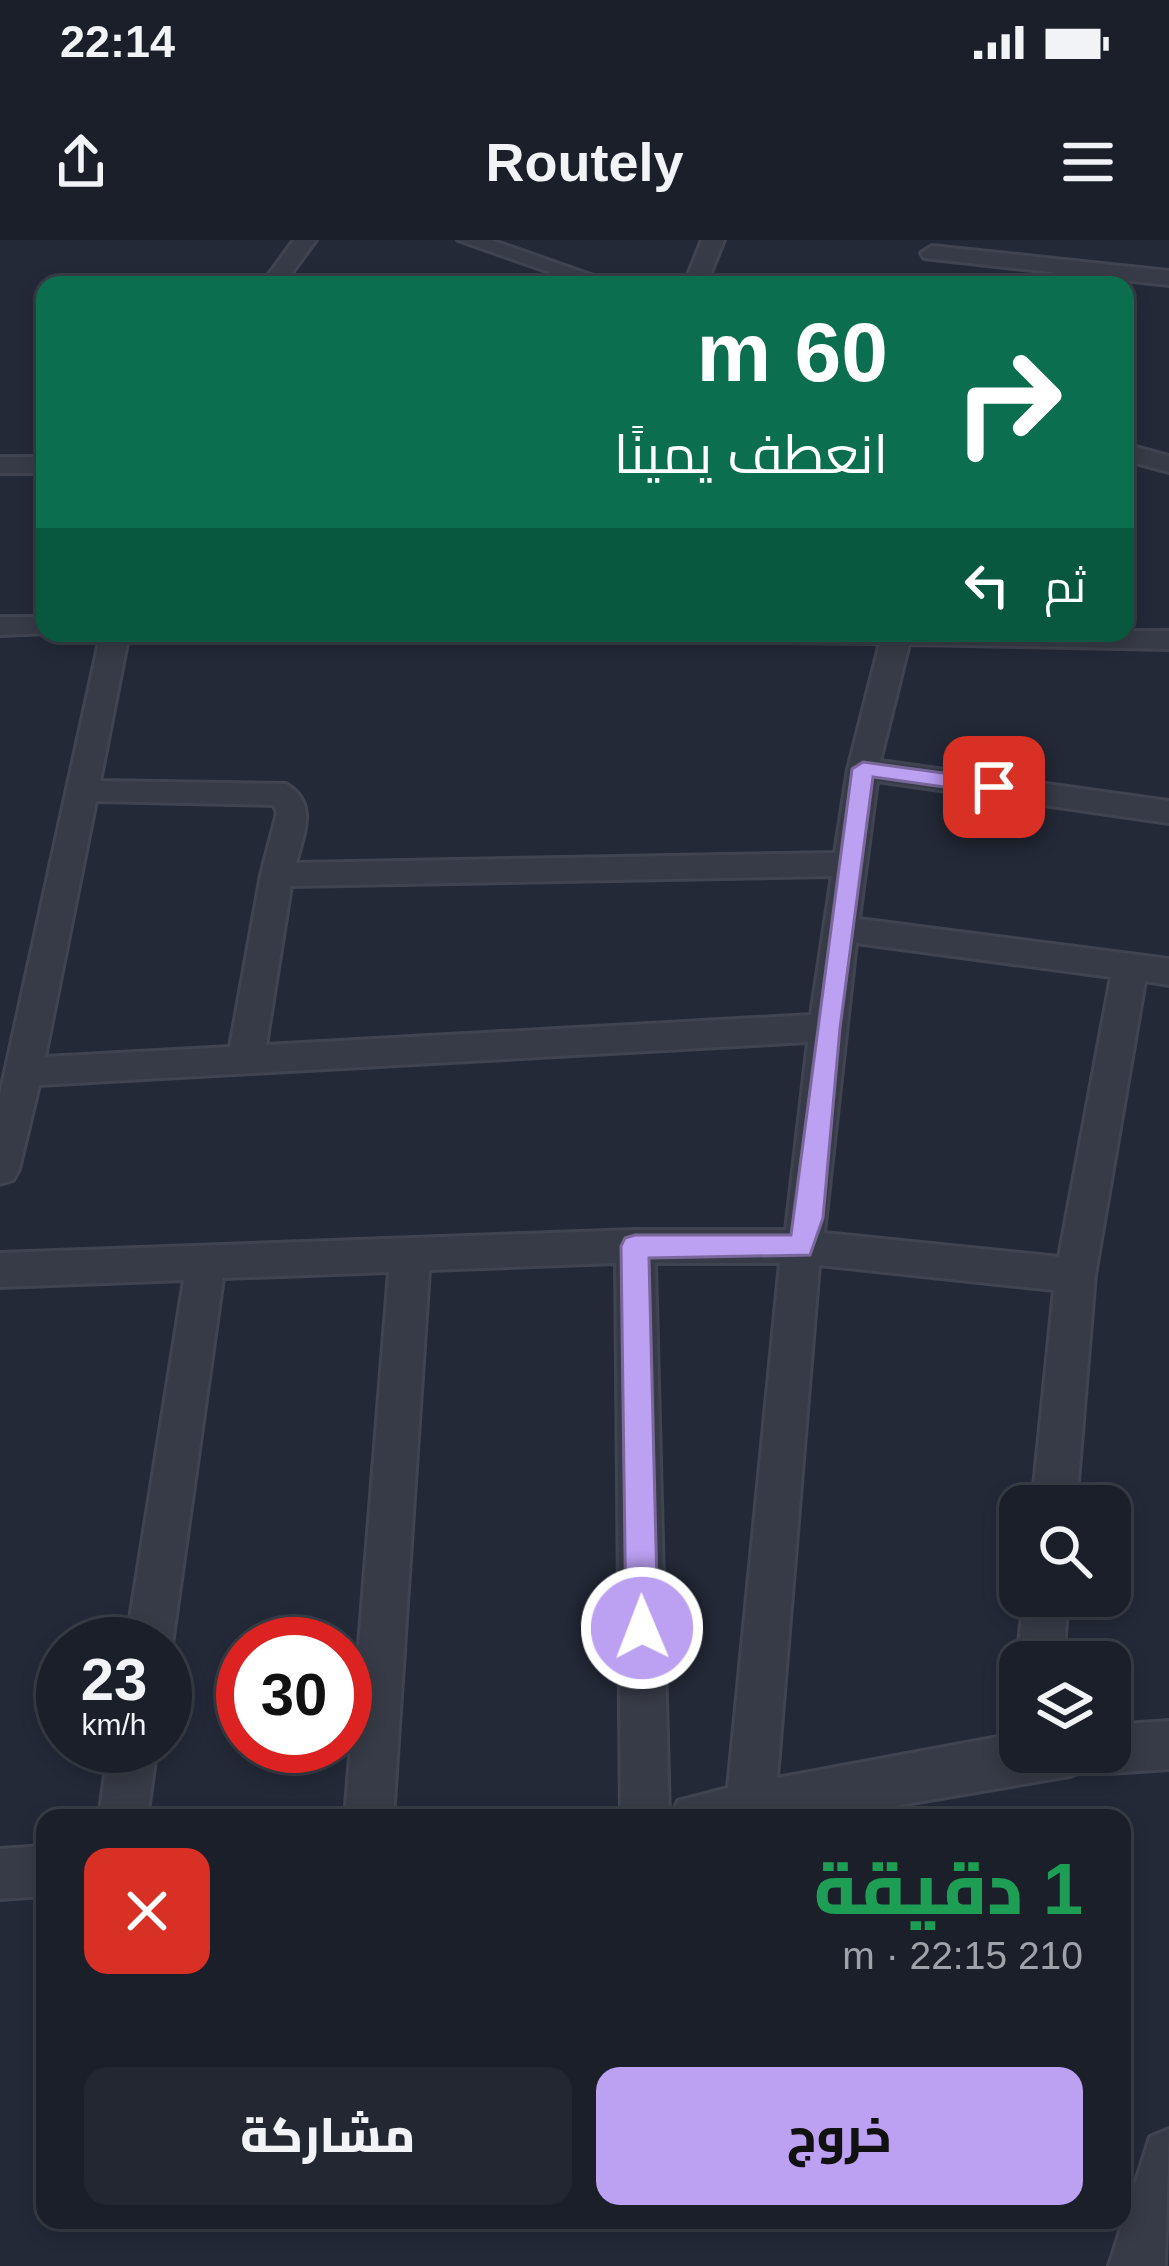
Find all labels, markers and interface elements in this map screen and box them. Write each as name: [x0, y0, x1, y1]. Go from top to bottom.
text: 22:14: [60, 16, 175, 67]
icon: share: [48, 129, 114, 195]
icon: menu: [1055, 129, 1121, 195]
text: Routely: [485, 132, 684, 192]
text: 60 m: [697, 305, 888, 399]
icon: right: [930, 324, 1086, 480]
text: انعطف يمينًا: [614, 424, 888, 484]
icon: left: [954, 552, 1020, 618]
text: ثم: [1044, 561, 1086, 612]
pin: [943, 736, 1045, 838]
icon: arrive: [961, 754, 1027, 820]
map controls: [999, 1485, 1131, 1773]
button: search: [999, 1485, 1131, 1617]
position arrow: [579, 1565, 705, 1691]
speed limit sign: 30: [216, 1617, 372, 1773]
button: layers: [999, 1641, 1131, 1773]
text: 23: [81, 1646, 147, 1713]
text: km/h: [81, 1708, 147, 1741]
button: close: [84, 1848, 210, 1974]
text: 1 دقيقة: [814, 1849, 1083, 1929]
text: 210 m · 22:15: [842, 1934, 1083, 1977]
button: مشاركة: [84, 2067, 572, 2205]
button: خروج: [596, 2067, 1083, 2205]

